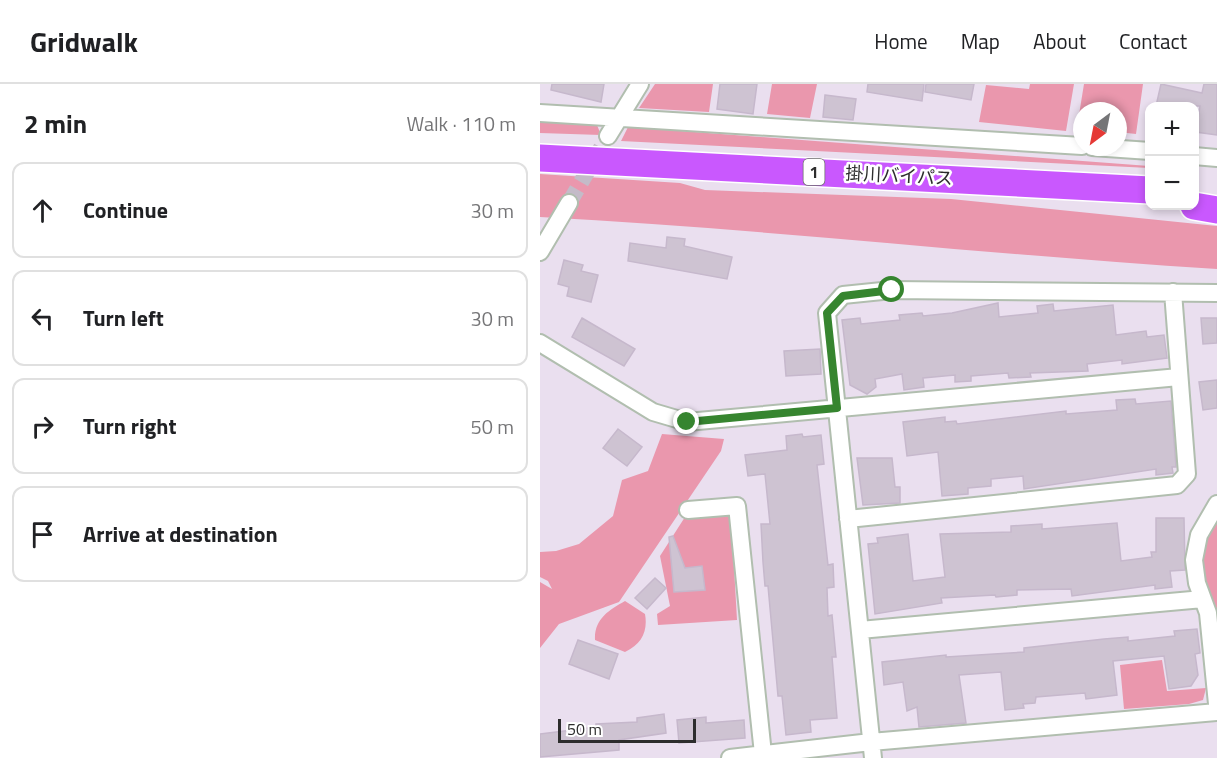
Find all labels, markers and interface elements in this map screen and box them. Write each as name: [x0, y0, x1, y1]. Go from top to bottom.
text: Gridwalk: [30, 20, 138, 63]
text: Home: [874, 25, 928, 57]
text: Map: [961, 25, 1000, 57]
text: About: [1033, 25, 1086, 57]
text: Contact: [1119, 25, 1187, 57]
north arrow: [1073, 102, 1127, 156]
map controls: [1145, 102, 1199, 210]
button: +: [1145, 102, 1199, 156]
text: 2 min: [24, 104, 87, 143]
text: Walk · 110 m: [407, 108, 516, 139]
button: −: [1145, 156, 1199, 210]
road number: 1: [804, 159, 824, 185]
street label: 掛川バイパス: [845, 159, 953, 192]
text: Continue: [83, 193, 168, 227]
icon: ahead: [26, 194, 59, 227]
text: 30 m: [470, 195, 514, 226]
route start: [878, 276, 904, 302]
text: Turn left: [83, 301, 164, 335]
icon: left: [26, 302, 59, 335]
text: 30 m: [470, 303, 514, 334]
route end: [673, 408, 699, 434]
text: Turn right: [83, 409, 177, 443]
icon: right: [26, 410, 59, 443]
text: 50 m: [470, 411, 514, 442]
text: Arrive at destination: [83, 517, 278, 551]
icon: arrive: [26, 518, 59, 551]
scale bar: [558, 716, 696, 744]
text: 50 m: [567, 717, 602, 741]

